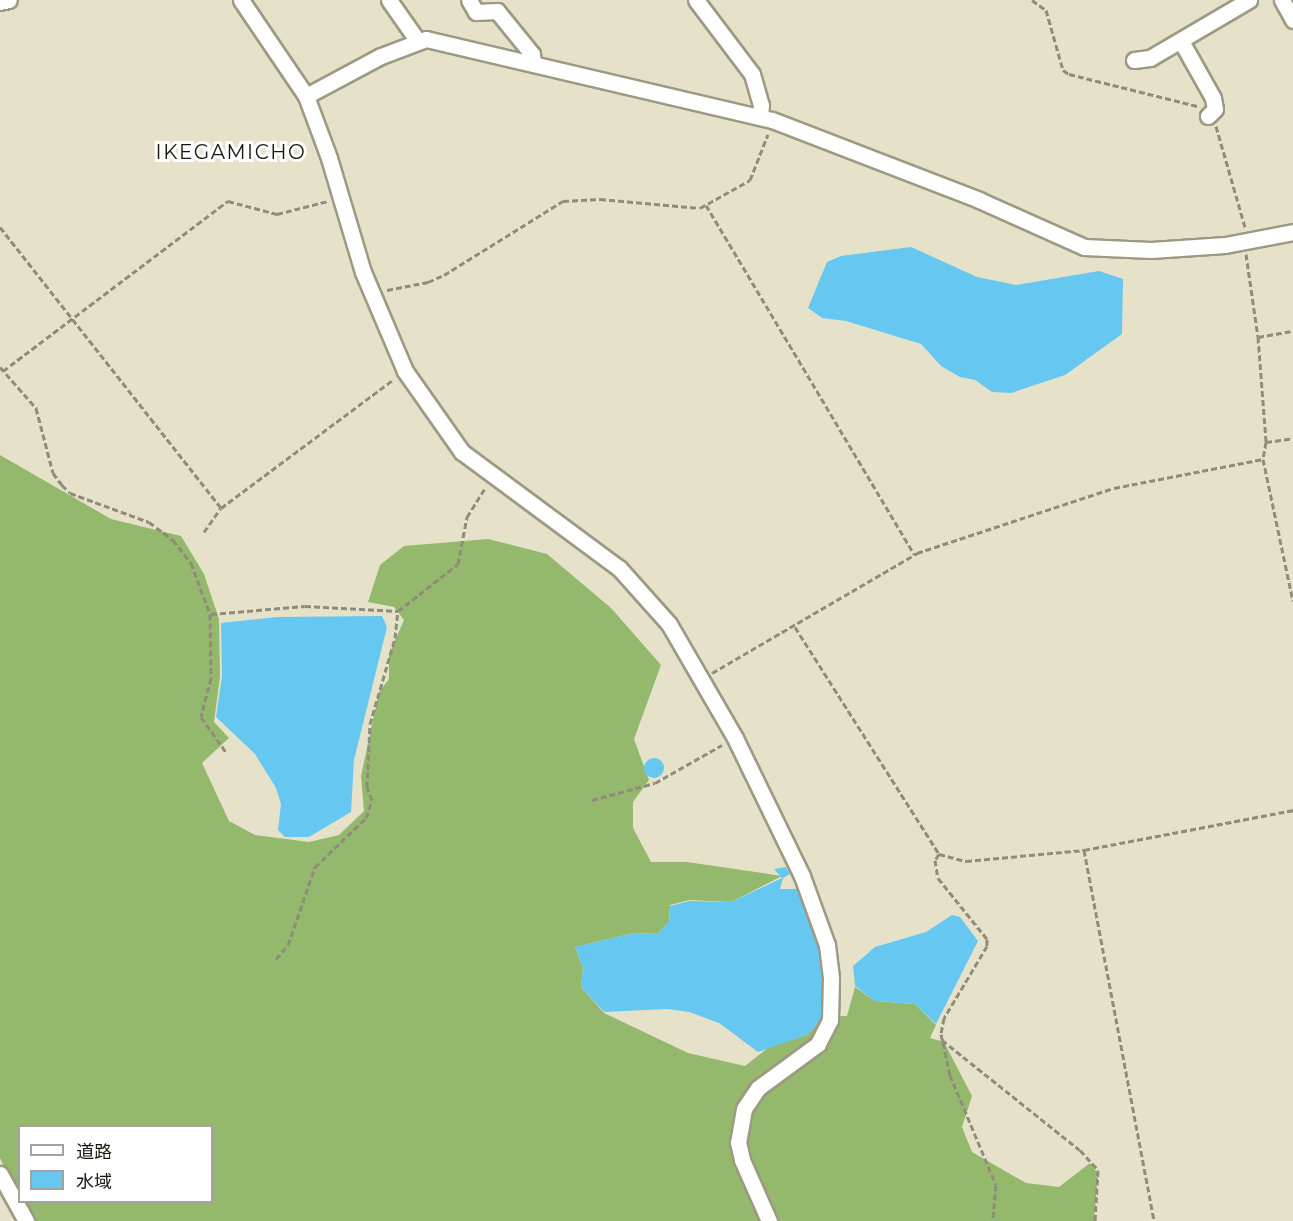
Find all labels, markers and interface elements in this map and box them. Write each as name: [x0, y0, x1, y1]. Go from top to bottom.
district label: IKEGAMICHO: [156, 140, 306, 164]
legend: [18, 1125, 213, 1203]
text: 道路: [76, 1141, 112, 1163]
text: 水域: [76, 1171, 112, 1193]

